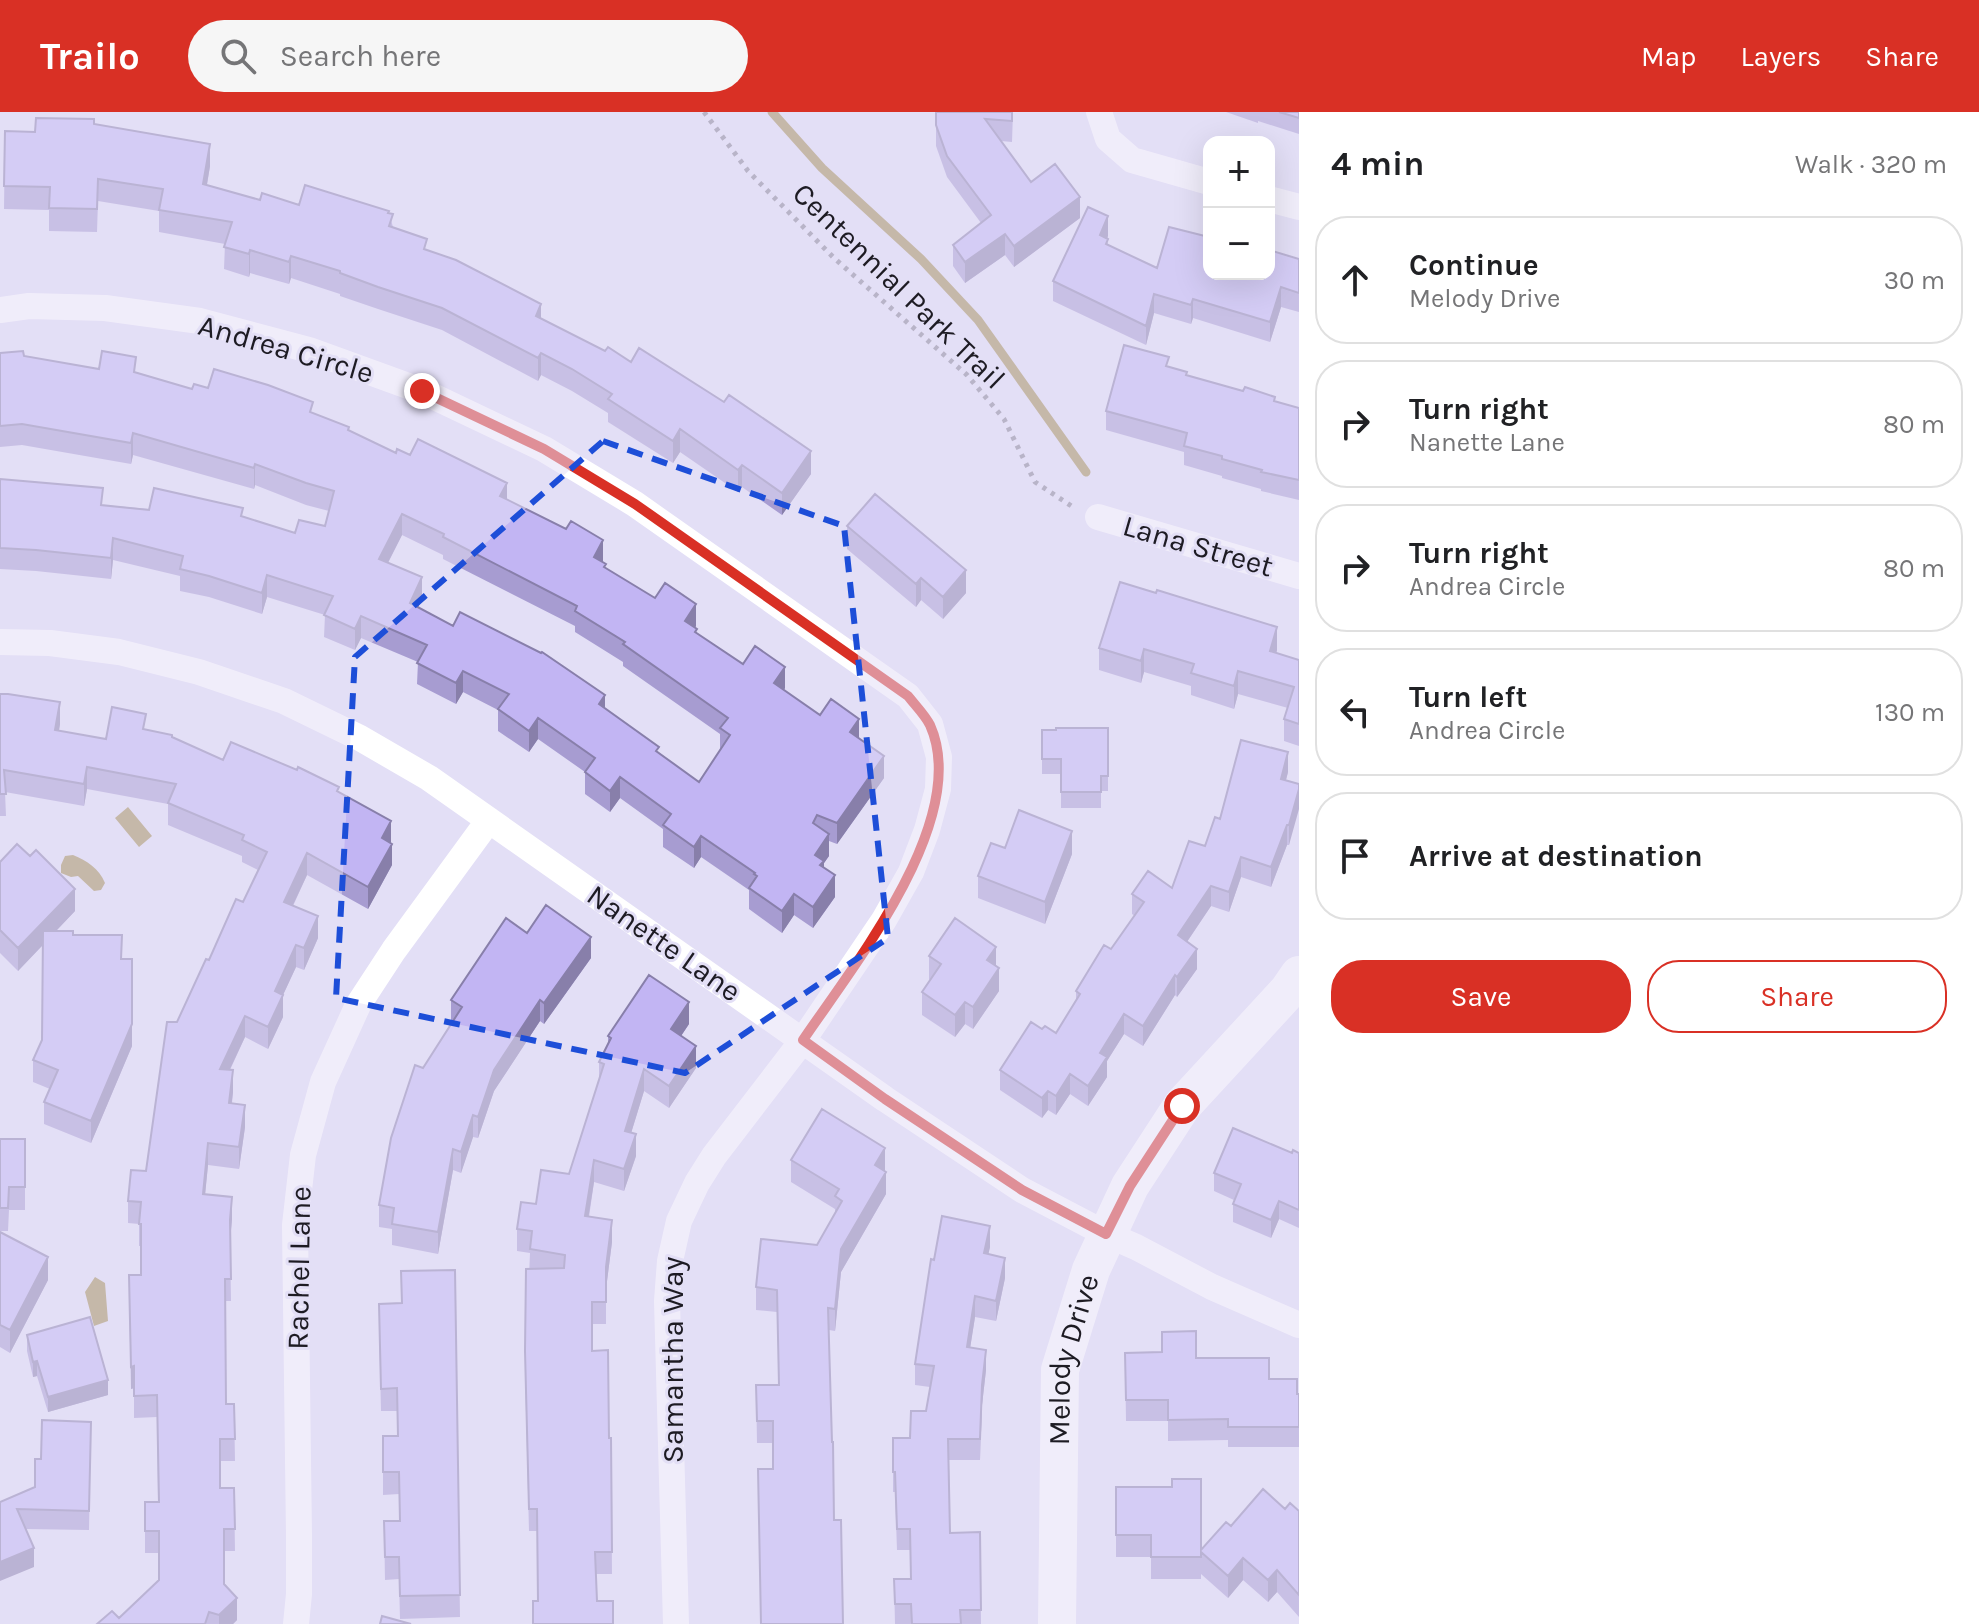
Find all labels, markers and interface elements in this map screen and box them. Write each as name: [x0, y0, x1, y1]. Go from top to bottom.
search box: [188, 20, 748, 92]
text: Trailo: [40, 34, 140, 79]
icon: search: [216, 34, 260, 78]
text: Search here: [280, 38, 441, 74]
text: Map: [1641, 40, 1696, 73]
text: Layers: [1740, 40, 1821, 73]
text: Share: [1865, 40, 1939, 73]
map controls: [1203, 136, 1275, 280]
button: +: [1203, 136, 1275, 208]
text: 4 min: [1331, 144, 1424, 184]
text: Walk · 320 m: [1795, 149, 1947, 180]
street label: Centennial Park Trail: [785, 175, 1013, 397]
button: −: [1203, 208, 1275, 280]
text: Continue: [1409, 247, 1539, 283]
icon: ahead: [1333, 258, 1377, 302]
text: 30 m: [1884, 265, 1945, 296]
text: Melody Drive: [1409, 283, 1560, 314]
street label: Andrea Circle: [194, 307, 378, 391]
route end: [404, 373, 440, 409]
text: Turn right: [1409, 391, 1549, 427]
icon: right: [1333, 402, 1377, 446]
text: 80 m: [1883, 409, 1945, 440]
text: Nanette Lane: [1409, 427, 1565, 458]
street label: Lana Street: [1119, 507, 1277, 585]
text: Turn right: [1409, 535, 1549, 571]
icon: right: [1333, 546, 1377, 590]
text: 80 m: [1883, 553, 1945, 584]
text: Andrea Circle: [1409, 571, 1565, 602]
text: Turn left: [1409, 679, 1527, 715]
icon: left: [1333, 690, 1377, 734]
text: 130 m: [1875, 697, 1945, 728]
text: Andrea Circle: [1409, 715, 1565, 746]
icon: arrive: [1333, 834, 1377, 878]
text: Arrive at destination: [1409, 838, 1703, 874]
street label: Nanette Lane: [580, 877, 748, 1009]
button: Save: [1331, 960, 1631, 1033]
button: Share: [1647, 960, 1947, 1033]
route start: [1164, 1088, 1200, 1124]
street label: Rachel Lane: [280, 1186, 318, 1350]
street label: Samantha Way: [655, 1257, 691, 1463]
street label: Melody Drive: [1041, 1270, 1107, 1446]

